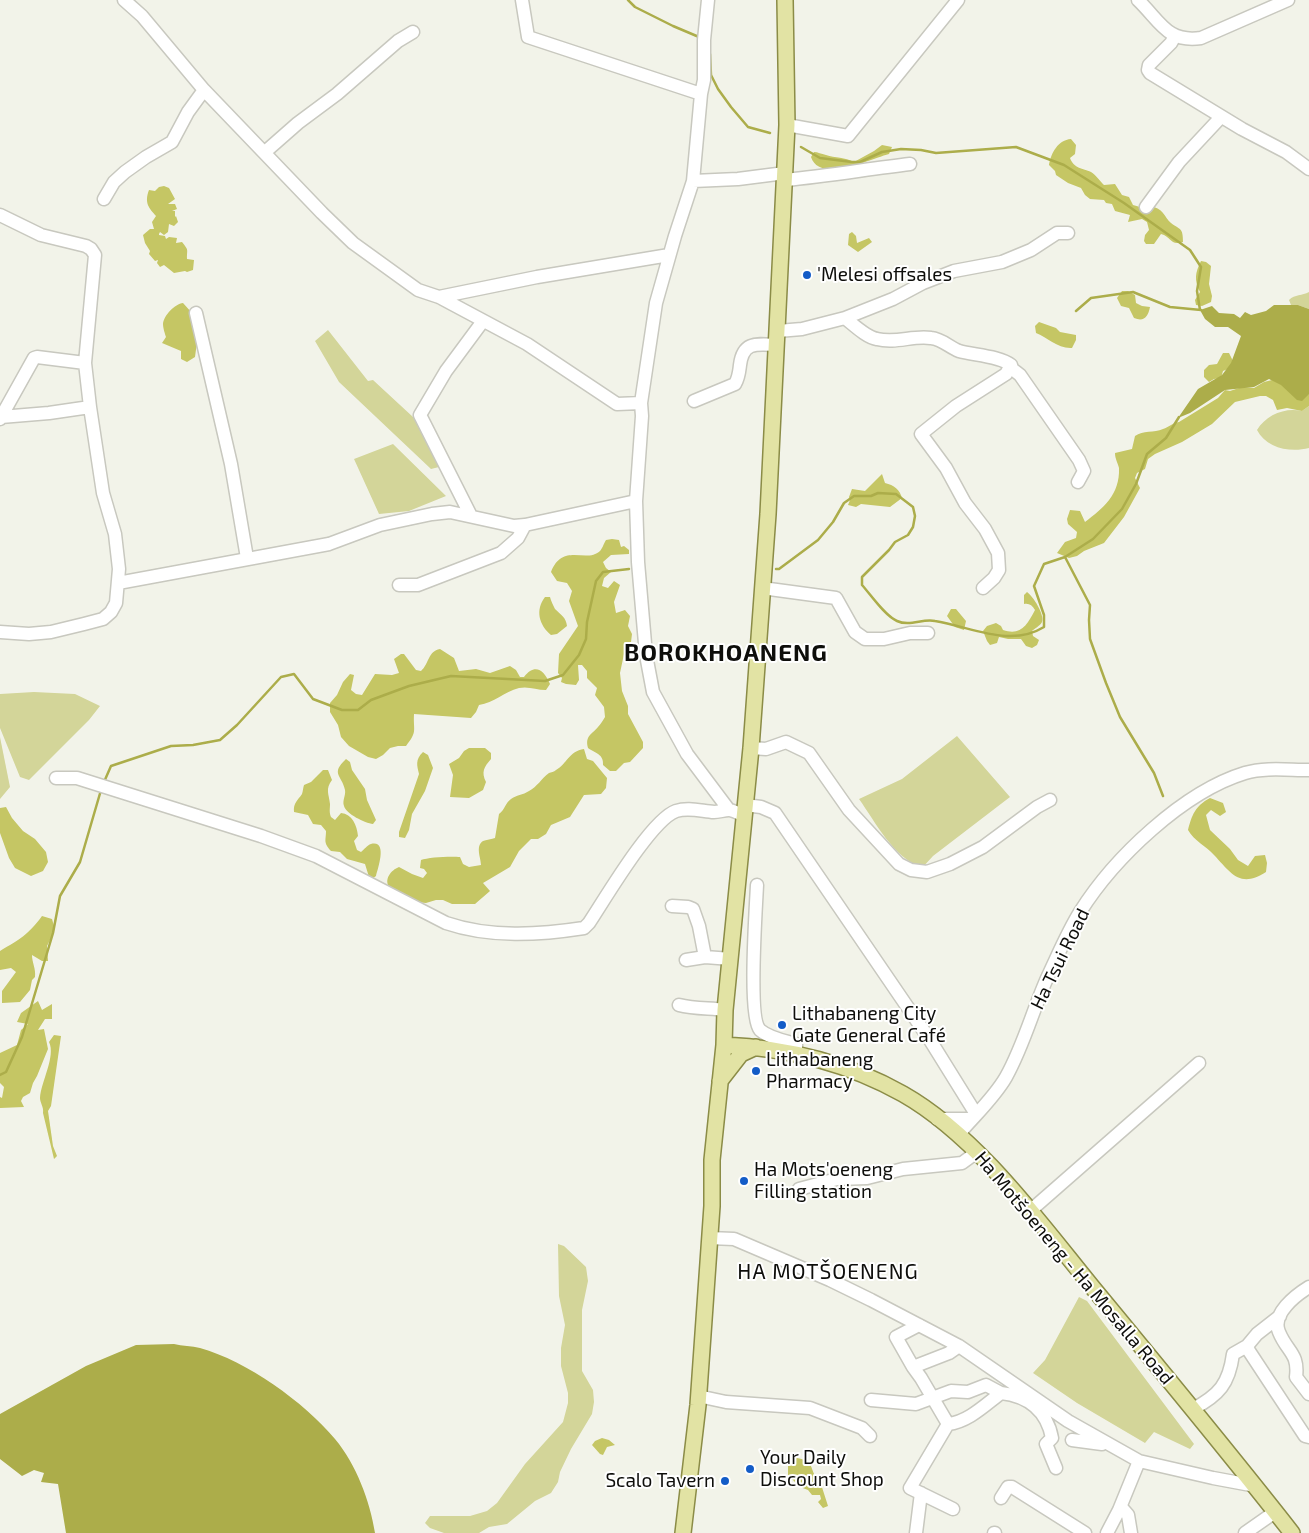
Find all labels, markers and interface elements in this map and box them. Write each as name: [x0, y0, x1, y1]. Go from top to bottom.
place label: 'Melesi offsales: [817, 264, 952, 286]
marker: 'Melesi offsales: [801, 269, 813, 281]
district label: BOROKHOANENG: [623, 639, 829, 667]
street label: Ha Tsui Road: [1026, 905, 1094, 1013]
place label: Lithabaneng City Gate General Café: [792, 1003, 946, 1047]
marker: Lithabaneng City Gate General Café: [776, 1019, 788, 1031]
place label: Lithabaneng Pharmacy: [766, 1049, 873, 1093]
marker: Lithabaneng Pharmacy: [750, 1065, 762, 1077]
street label: Ha Motšoeneng - Ha Mosalla Road: [970, 1147, 1178, 1389]
place label: Ha Mots'oeneng Filling station: [754, 1159, 893, 1203]
marker: Ha Mots'oeneng Filling station: [738, 1175, 750, 1187]
district label: HA MOTŠOENENG: [736, 1259, 920, 1285]
place label: Your Daily Discount Shop: [760, 1447, 884, 1491]
marker: Your Daily Discount Shop: [744, 1463, 756, 1475]
place label: Scalo Tavern: [605, 1470, 715, 1492]
marker: Scalo Tavern: [719, 1475, 731, 1487]

